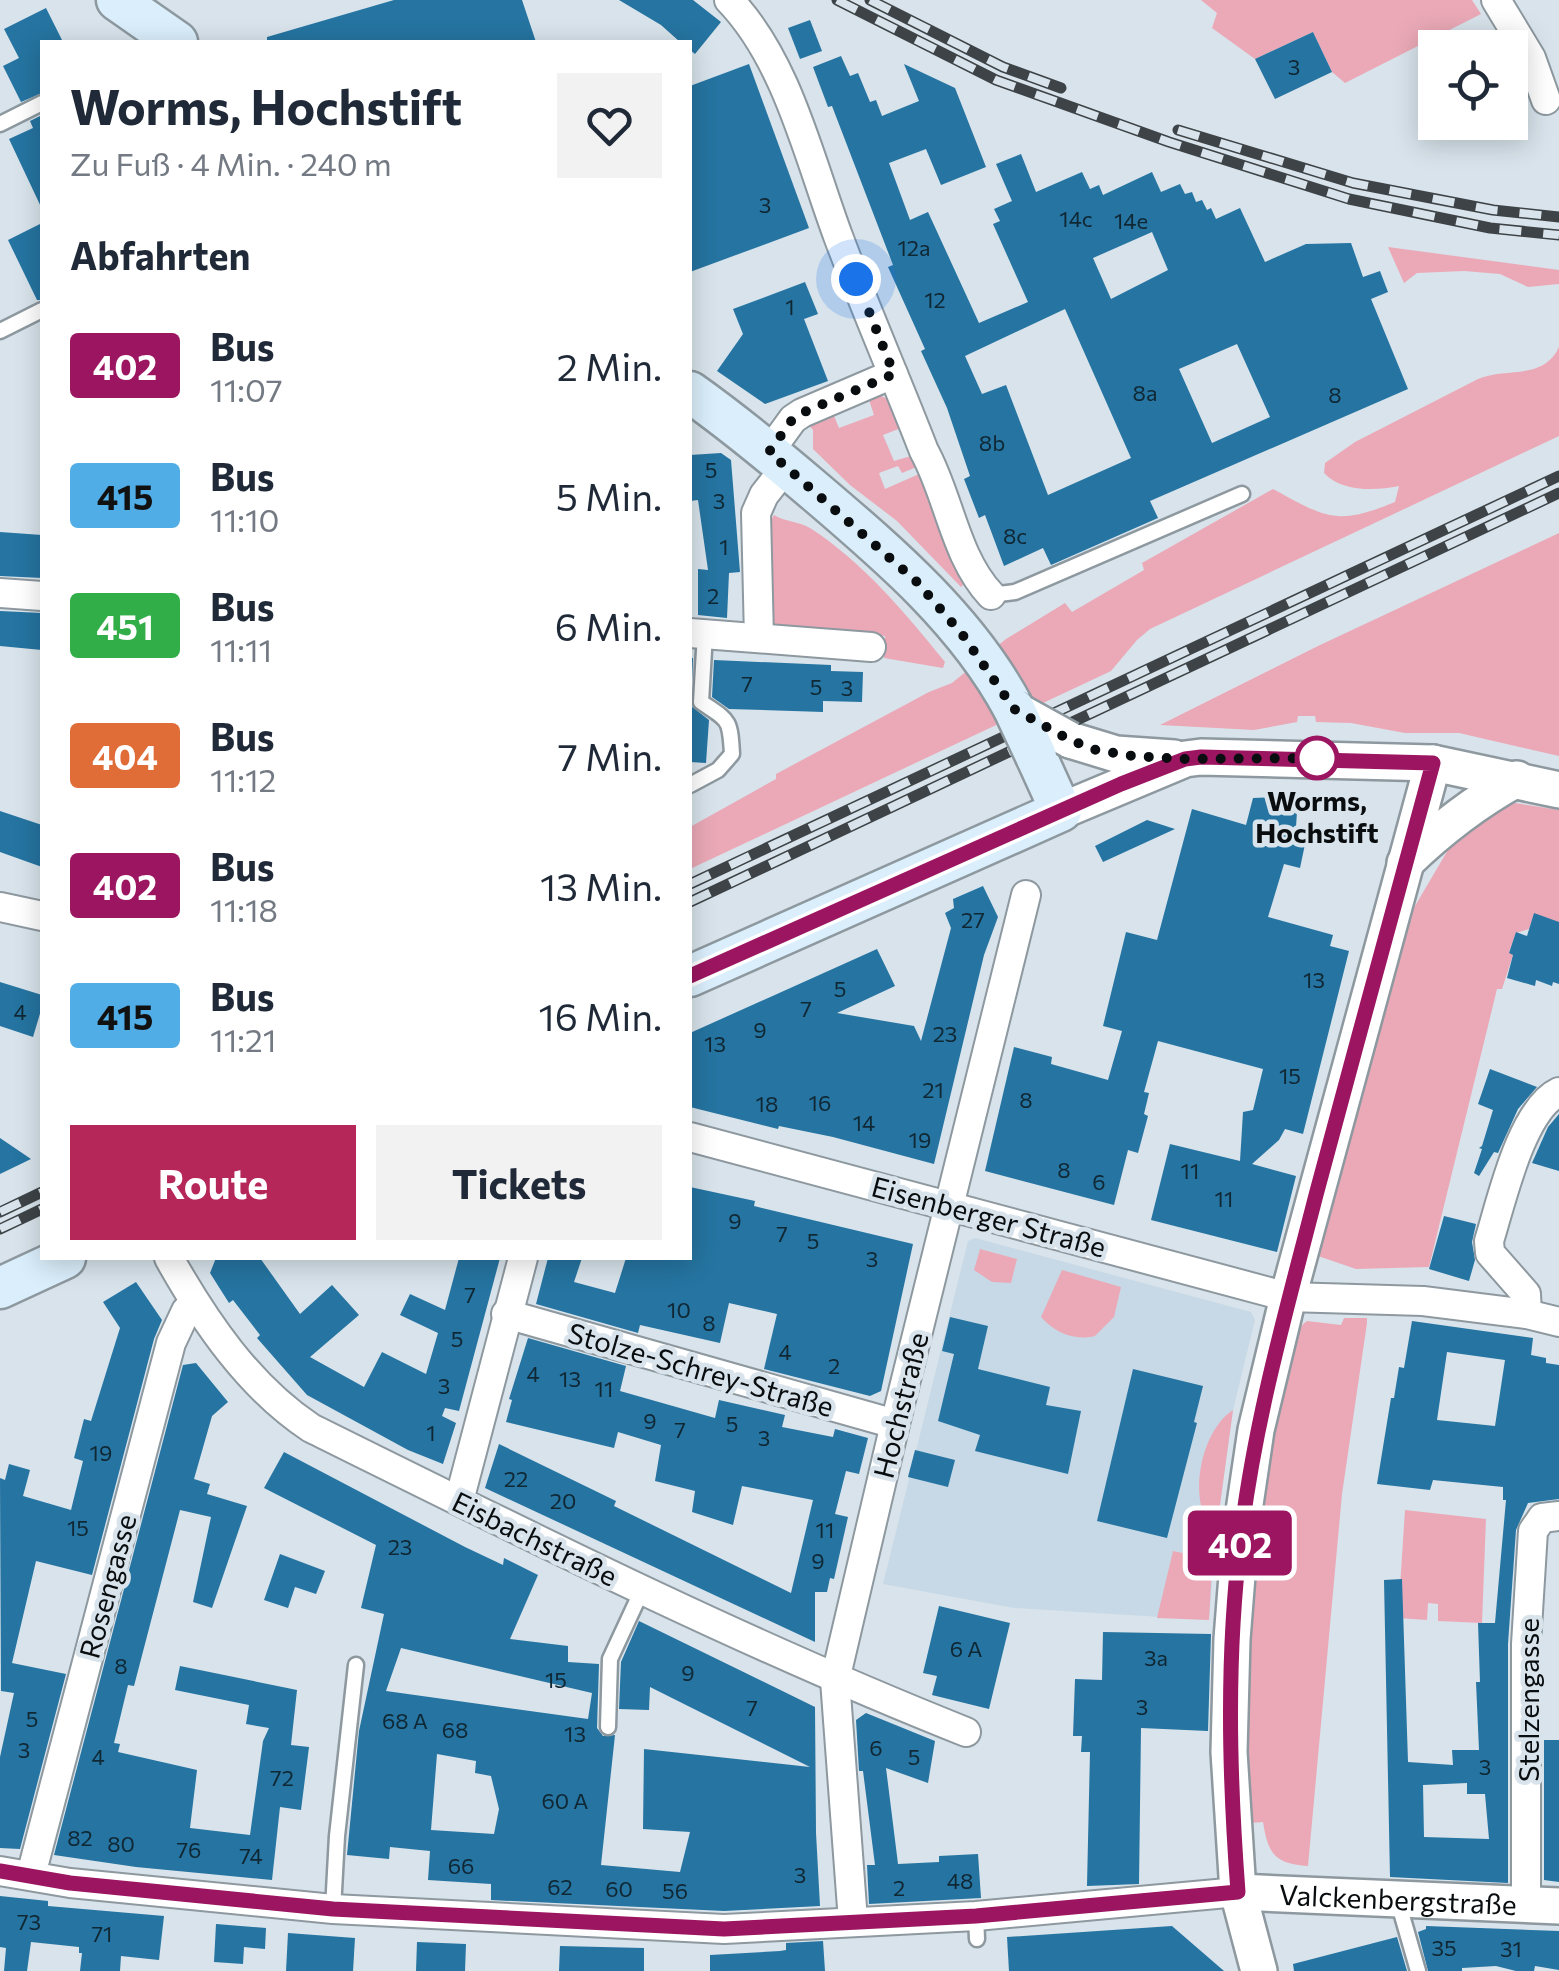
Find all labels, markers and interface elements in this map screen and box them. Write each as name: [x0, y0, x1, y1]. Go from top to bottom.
map controls: [1418, 30, 1528, 140]
button: locate: [1418, 30, 1528, 140]
house number: 3: [1288, 53, 1300, 80]
button: heart: [557, 73, 662, 178]
text: Worms, Hochstift: [70, 76, 462, 135]
text: Zu Fuß · 4 Min. · 240 m: [70, 143, 392, 183]
house number: 3: [759, 191, 771, 218]
house number: 14c: [1059, 205, 1093, 232]
house number: 14e: [1114, 207, 1148, 234]
text: Abfahrten: [70, 231, 250, 278]
house number: 12a: [897, 234, 931, 261]
your location: [831, 254, 881, 304]
house number: 12: [924, 286, 946, 313]
house number: 1: [785, 293, 795, 320]
text: Bus: [210, 322, 275, 369]
text: 2 Min.: [557, 342, 662, 389]
text: 402: [93, 344, 157, 387]
text: 11:07: [210, 369, 283, 409]
house number: 8a: [1133, 379, 1157, 406]
house number: 8: [1328, 381, 1342, 408]
house number: 8b: [979, 429, 1005, 456]
text: Bus: [210, 452, 275, 499]
house number: 5: [705, 456, 717, 483]
text: 5 Min.: [556, 472, 662, 519]
text: 415: [97, 474, 153, 517]
house number: 3: [713, 487, 725, 514]
text: 11:10: [210, 499, 279, 539]
house number: 8c: [1003, 522, 1027, 549]
house number: 1: [719, 533, 729, 560]
text: Bus: [210, 582, 275, 629]
house number: 2: [707, 582, 719, 609]
text: 6 Min.: [555, 602, 662, 649]
text: 451: [96, 604, 154, 647]
text: 11:11: [210, 629, 272, 669]
house number: 7: [741, 670, 753, 697]
house number: 5: [810, 673, 822, 700]
house number: 3: [841, 674, 853, 701]
text: Bus: [210, 712, 275, 759]
text: 7 Min.: [558, 732, 662, 779]
text: 404: [92, 734, 158, 777]
marker: Worms, Hochstift: [1296, 737, 1338, 779]
text: 11:12: [210, 759, 276, 799]
place label: Worms, Hochstift: [1255, 783, 1379, 849]
text: Bus: [210, 842, 275, 889]
text: 13 Min.: [540, 862, 662, 909]
text: 402: [93, 864, 157, 907]
text: 11:18: [210, 889, 278, 929]
house number: 27: [961, 906, 985, 933]
house number: 13: [1303, 966, 1325, 993]
text: Bus: [210, 972, 275, 1019]
house number: 5: [834, 975, 846, 1002]
text: 16 Min.: [539, 992, 662, 1039]
text: 415: [97, 994, 153, 1037]
house number: 7: [800, 995, 812, 1022]
house number: 4: [13, 998, 27, 1025]
house number: 9: [753, 1016, 767, 1043]
text: 11:21: [210, 1019, 276, 1059]
house number: 23: [933, 1020, 957, 1047]
house number: 13: [704, 1030, 726, 1057]
house number: 15: [1279, 1062, 1301, 1089]
house number: 21: [922, 1076, 944, 1103]
house number: 8: [1019, 1086, 1033, 1113]
house number: 16: [809, 1089, 831, 1116]
house number: 18: [756, 1090, 778, 1117]
house number: 14: [853, 1109, 875, 1136]
button: Route: [70, 1125, 356, 1240]
button: Tickets: [376, 1125, 662, 1240]
house number: 19: [909, 1126, 931, 1153]
house number: 8: [1057, 1156, 1071, 1183]
house number: 11: [1181, 1157, 1199, 1184]
street label: Eisenberger Straße: [868, 1168, 1110, 1264]
house number: 6: [1092, 1168, 1106, 1195]
house number: 11: [1215, 1185, 1233, 1212]
house number: 9: [728, 1207, 742, 1234]
house number: 7: [776, 1220, 788, 1247]
house number: 5: [807, 1227, 819, 1254]
house number: 3: [866, 1245, 878, 1272]
house number: 7: [464, 1281, 476, 1308]
house number: 10: [667, 1296, 691, 1323]
house number: 8: [702, 1309, 716, 1336]
street label: Stolze-Schrey-Straße: [564, 1315, 838, 1423]
house number: 5: [451, 1325, 463, 1352]
street label: Hochstraße: [865, 1329, 935, 1481]
house number: 4: [778, 1338, 792, 1365]
house number: 2: [828, 1352, 840, 1379]
house number: 4: [526, 1360, 540, 1387]
house number: 13: [559, 1365, 581, 1392]
house number: 3: [438, 1372, 450, 1399]
house number: 11: [595, 1375, 613, 1402]
house number: 9: [643, 1407, 657, 1434]
house number: 5: [726, 1410, 738, 1437]
house number: 7: [674, 1416, 686, 1443]
house number: 1: [426, 1419, 436, 1446]
house number: 3: [758, 1424, 770, 1451]
house number: 19: [90, 1439, 112, 1466]
house number: 22: [504, 1465, 528, 1492]
street label: Eisbachstraße: [447, 1483, 623, 1593]
house number: 20: [550, 1487, 576, 1514]
street label: Rosengasse: [71, 1510, 143, 1662]
line badge: 402: [1182, 1510, 1298, 1576]
house number: 15: [67, 1514, 89, 1541]
house number: 11: [816, 1516, 834, 1543]
text: 402: [1208, 1522, 1272, 1565]
house number: 23: [388, 1533, 412, 1560]
house number: 9: [811, 1547, 825, 1574]
street label: Stelzengasse: [1511, 1618, 1545, 1782]
house number: 6 A: [950, 1635, 982, 1662]
house number: 3a: [1144, 1644, 1168, 1671]
house number: 8: [114, 1652, 128, 1679]
house number: 9: [681, 1659, 695, 1686]
house number: 15: [545, 1666, 567, 1693]
house number: 3: [1136, 1693, 1148, 1720]
house number: 7: [746, 1694, 758, 1721]
house number: 5: [26, 1705, 38, 1732]
house number: 68 A: [382, 1707, 428, 1734]
house number: 68: [442, 1716, 468, 1743]
house number: 13: [564, 1720, 586, 1747]
house number: 6: [869, 1734, 883, 1761]
house number: 3: [18, 1736, 30, 1763]
house number: 4: [91, 1743, 105, 1770]
house number: 5: [908, 1743, 920, 1770]
house number: 3: [1479, 1753, 1491, 1780]
house number: 72: [270, 1764, 294, 1791]
house number: 60 A: [541, 1787, 589, 1814]
house number: 82: [67, 1824, 93, 1851]
house number: 80: [107, 1830, 135, 1857]
house number: 76: [177, 1836, 201, 1863]
house number: 74: [239, 1842, 263, 1869]
house number: 66: [448, 1852, 474, 1879]
house number: 3: [794, 1861, 806, 1888]
house number: 48: [947, 1867, 973, 1894]
house number: 62: [547, 1873, 573, 1900]
house number: 2: [893, 1874, 905, 1901]
house number: 60: [605, 1875, 633, 1902]
house number: 56: [662, 1877, 688, 1904]
street label: Valckenbergstraße: [1278, 1877, 1517, 1921]
house number: 73: [17, 1908, 41, 1935]
house number: 71: [91, 1920, 113, 1947]
house number: 35: [1431, 1934, 1457, 1961]
house number: 31: [1500, 1935, 1522, 1962]

